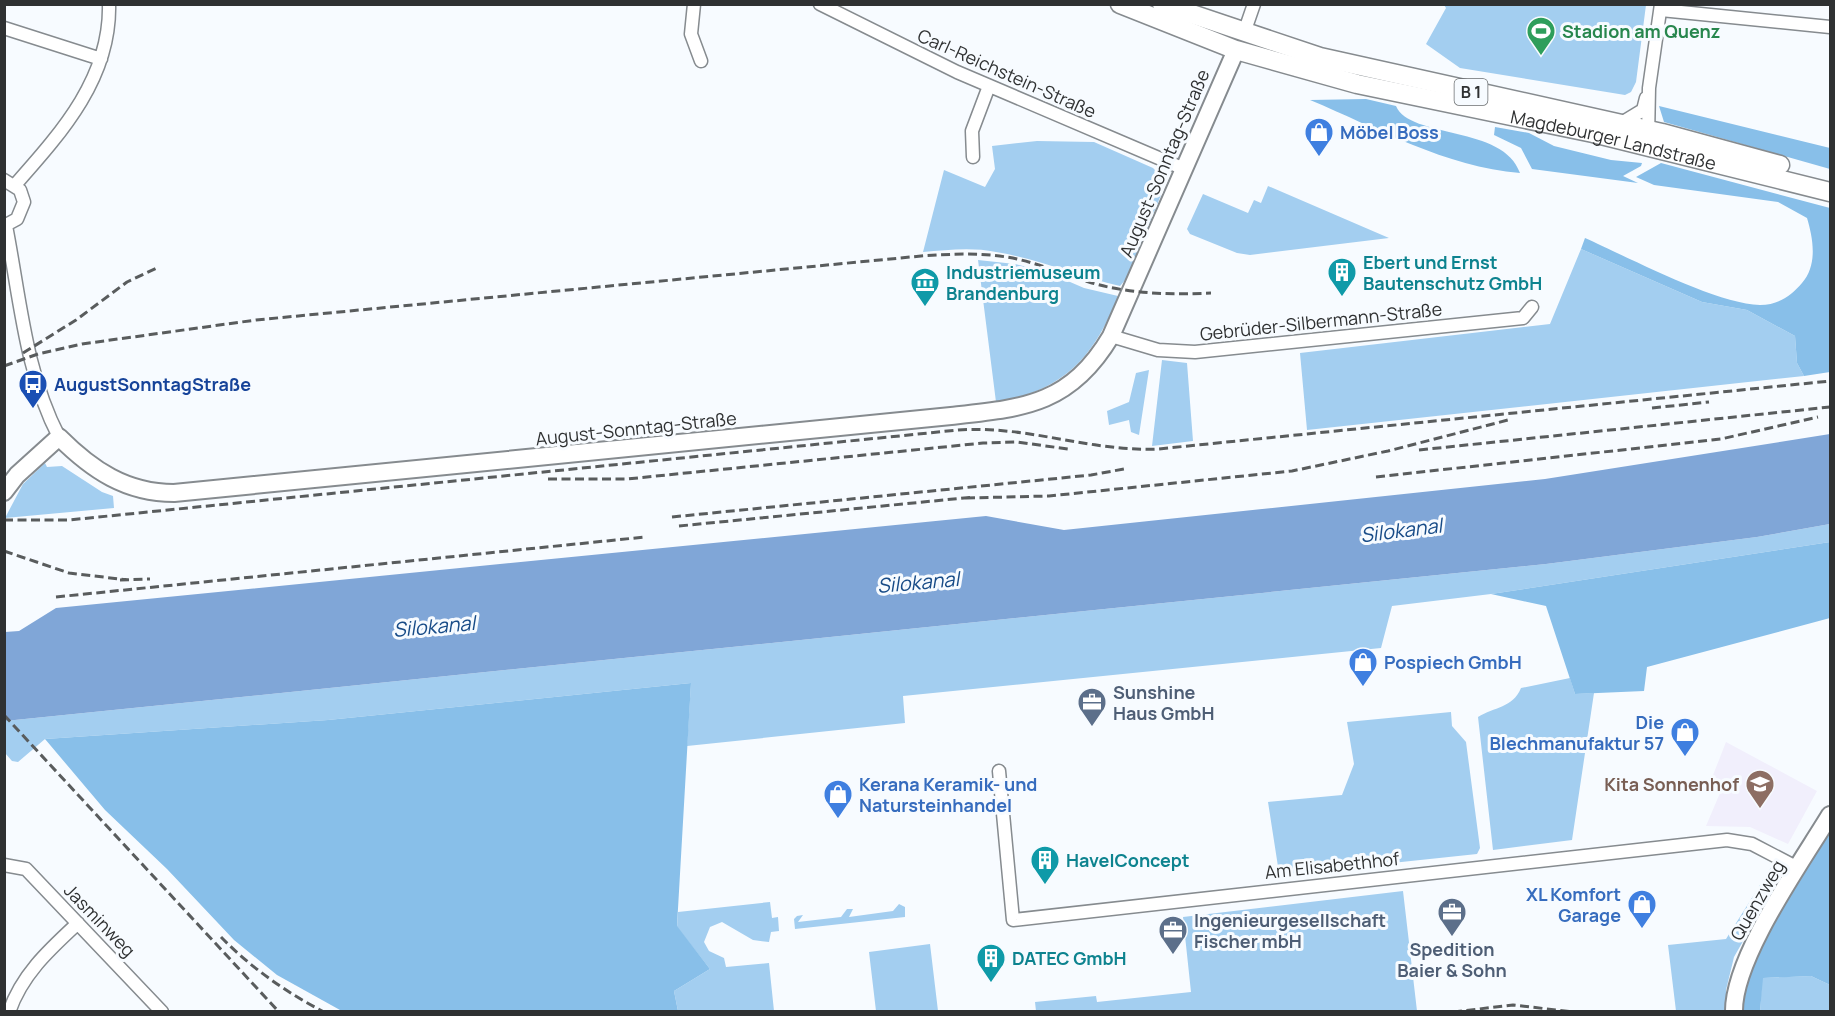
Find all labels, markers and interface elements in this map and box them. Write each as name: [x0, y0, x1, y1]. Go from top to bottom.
sports icon: Stadion am Quenz: [1525, 15, 1557, 57]
place label: Stadion am Quenz: [1562, 19, 1720, 43]
street label: Carl-Reichstein-Straße: [914, 23, 1100, 123]
street label: August-Sonntag-Straße: [1113, 65, 1215, 261]
road number: B 1: [1454, 79, 1488, 105]
street label: Magdeburger Landstraße: [1509, 104, 1719, 175]
shop icon: Möbel Boss: [1303, 116, 1335, 158]
place label: Möbel Boss: [1340, 120, 1439, 144]
place label: Ebert und Ernst Bautenschutz GmbH: [1363, 250, 1542, 295]
building icon: Ebert und Ernst Bautenschutz GmbH: [1326, 256, 1358, 298]
place label: Industriemuseum Brandenburg: [946, 260, 1100, 305]
museum icon: Industriemuseum Brandenburg: [909, 266, 941, 308]
street label: Gebrüder-Silbermann-Straße: [1199, 296, 1443, 346]
bus stop icon: AugustSonntagStraße: [17, 368, 49, 410]
place label: AugustSonntagStraße: [54, 372, 251, 396]
street label: August-Sonntag-Straße: [534, 406, 738, 450]
water label: Silokanal: [1359, 511, 1446, 548]
water label: Silokanal: [876, 565, 962, 599]
water label: Silokanal: [392, 609, 478, 643]
shop icon: Pospiech GmbH: [1347, 646, 1379, 688]
place label: Pospiech GmbH: [1384, 650, 1522, 674]
place label: Sunshine Haus GmbH: [1113, 680, 1214, 725]
office icon: Sunshine Haus GmbH: [1076, 686, 1108, 728]
place label: Die Blechmanufaktur 57: [1489, 710, 1664, 755]
shop icon: Die Blechmanufaktur 57: [1669, 716, 1701, 758]
school or university icon: Kita Sonnenhof: [1744, 768, 1776, 810]
place label: Kerana Keramik- und Natursteinhandel: [859, 772, 1037, 817]
place label: Kita Sonnenhof: [1604, 772, 1739, 796]
shop icon: Kerana Keramik- und Natursteinhandel: [822, 778, 854, 820]
building icon: HavelConcept: [1029, 844, 1061, 886]
street label: Am Elisabethhof: [1264, 846, 1401, 884]
place label: HavelConcept: [1066, 848, 1190, 872]
street label: Quenzweg: [1724, 856, 1790, 944]
street label: Jasminweg: [59, 878, 141, 962]
place label: XL Komfort Garage: [1526, 882, 1621, 927]
shop icon: XL Komfort Garage: [1626, 888, 1658, 930]
office icon: Spedition Baier & Sohn: [1436, 896, 1468, 938]
place label: Ingenieurgesellschaft Fischer mbH: [1194, 908, 1386, 953]
office icon: Ingenieurgesellschaft Fischer mbH: [1157, 914, 1189, 956]
place label: Spedition Baier & Sohn: [1397, 937, 1507, 982]
building icon: DATEC GmbH: [975, 942, 1007, 984]
place label: DATEC GmbH: [1012, 946, 1127, 970]

